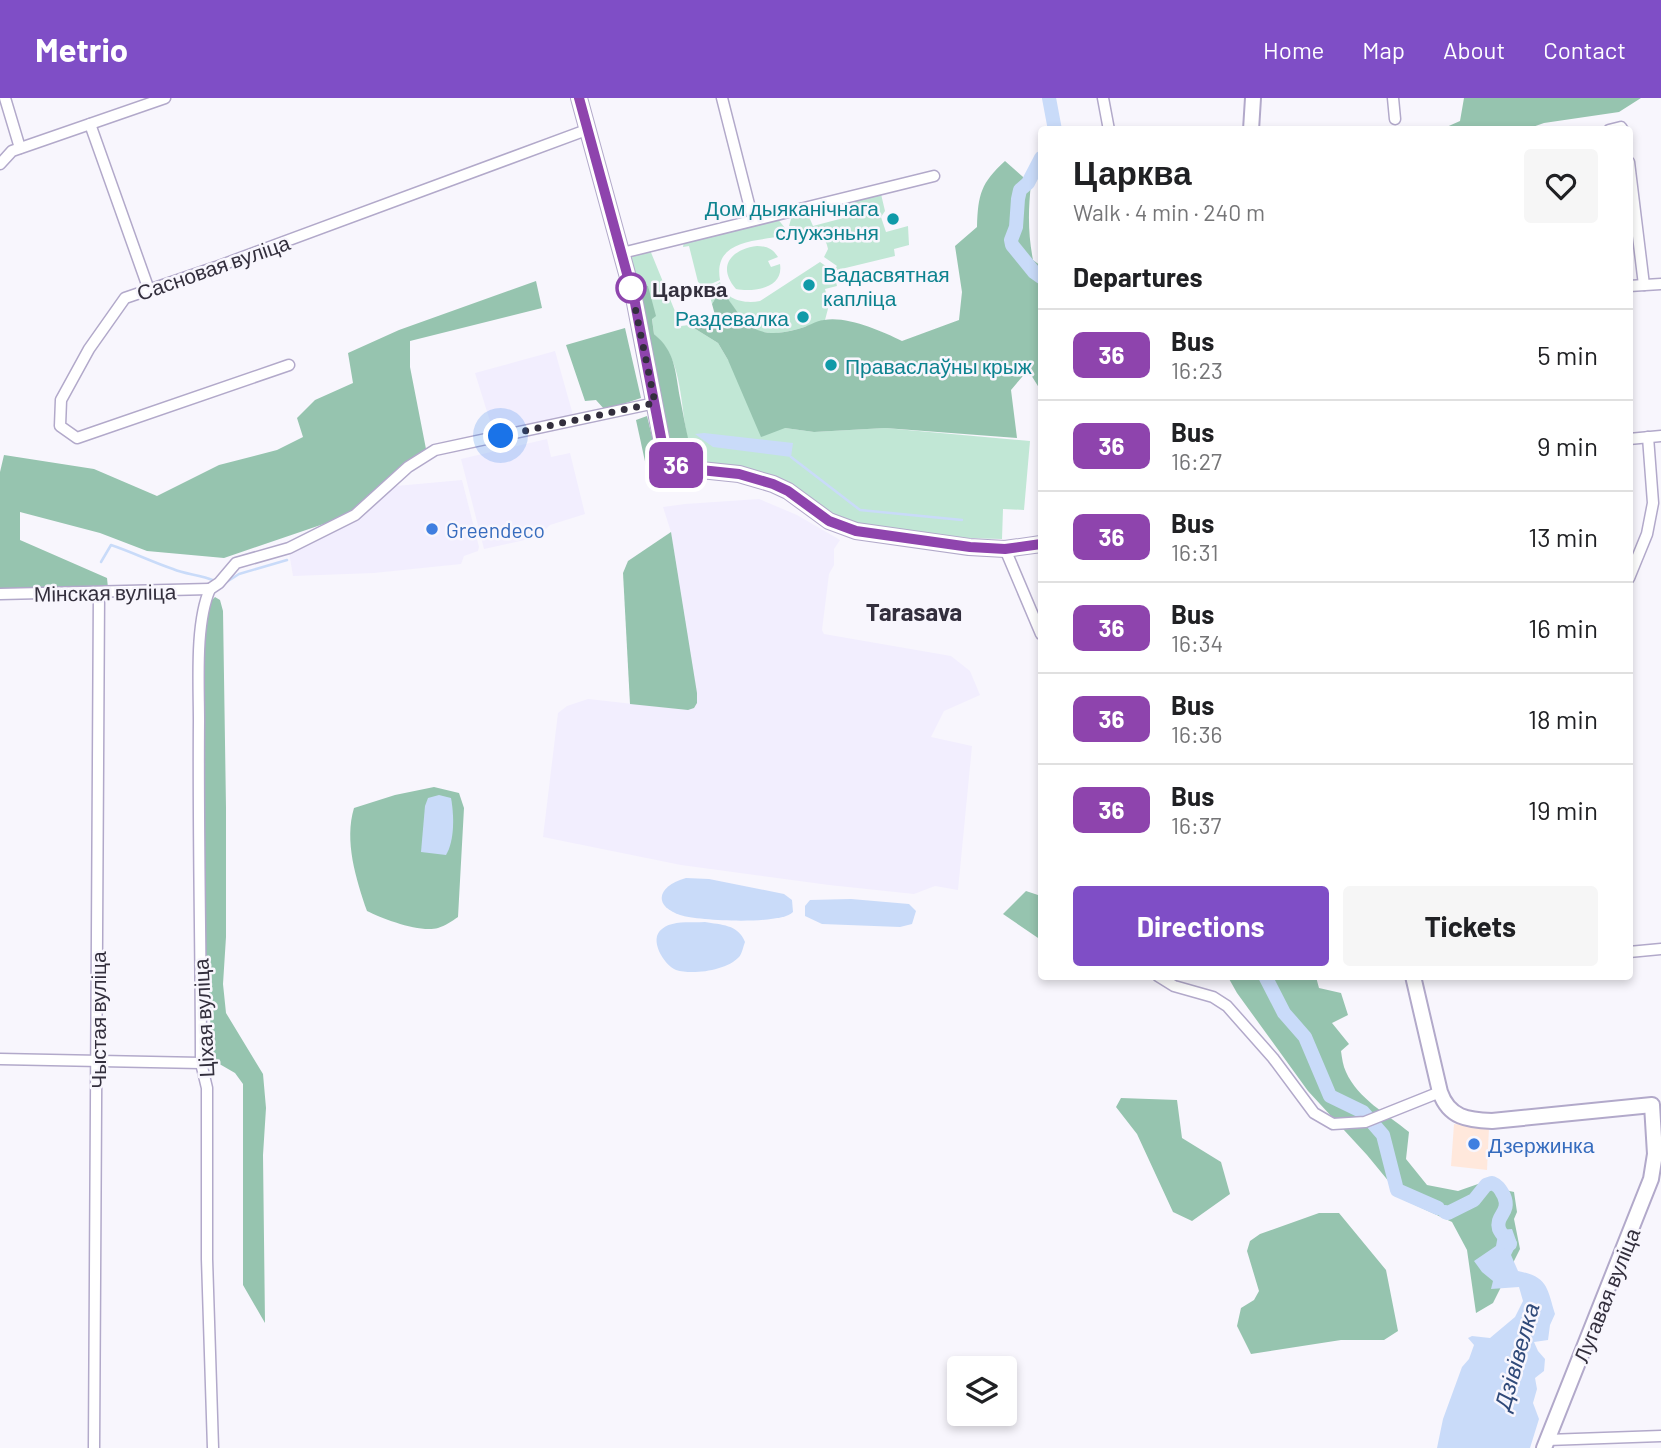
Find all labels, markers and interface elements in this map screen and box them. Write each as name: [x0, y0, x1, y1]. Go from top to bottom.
text: Metrio: [35, 29, 128, 69]
text: Home: [1263, 35, 1324, 64]
text: Map: [1362, 35, 1405, 64]
text: About: [1443, 35, 1505, 64]
text: Contact: [1543, 35, 1626, 64]
button: heart: [1524, 149, 1598, 223]
text: Царква: [1073, 152, 1192, 192]
place label: Дом дыяканічнага служэньня: [705, 195, 879, 244]
text: Walk · 4 min · 240 m: [1073, 198, 1265, 226]
marker: Дом дыяканічнага служэньня: [885, 211, 901, 227]
street label: Сасновая вуліца: [133, 229, 293, 305]
place label: Вадасвятная капліца: [823, 261, 950, 310]
text: Departures: [1073, 261, 1203, 292]
marker: Царква: [616, 273, 646, 303]
place label: Царква: [652, 276, 728, 301]
marker: Вадасвятная капліца: [801, 277, 817, 293]
place label: Раздевалка: [675, 305, 789, 330]
marker: Раздевалка: [795, 309, 811, 325]
text: Bus: [1171, 325, 1214, 356]
text: 5 min: [1537, 339, 1598, 370]
text: 36: [1099, 340, 1124, 369]
place label: Праваслаўны крыж: [845, 353, 1032, 378]
text: 16:23: [1171, 356, 1223, 384]
marker: Праваслаўны крыж: [823, 357, 839, 373]
text: Bus: [1171, 416, 1214, 447]
your location: [483, 418, 518, 453]
text: 9 min: [1537, 430, 1598, 461]
text: 36: [1099, 431, 1124, 460]
line badge: 36: [644, 442, 708, 488]
text: 16:27: [1171, 447, 1222, 475]
text: 36: [663, 450, 689, 479]
text: Bus: [1171, 507, 1214, 538]
place label: Greendeco: [446, 517, 545, 542]
marker: Greendeco: [424, 521, 440, 537]
text: 13 min: [1528, 521, 1598, 552]
text: 36: [1099, 522, 1124, 551]
text: 16:31: [1171, 538, 1218, 566]
street label: Мінская вуліца: [34, 578, 177, 606]
district label: Tarasava: [866, 597, 962, 626]
text: Bus: [1171, 598, 1214, 629]
text: 16 min: [1528, 612, 1598, 643]
text: 36: [1099, 613, 1124, 642]
text: 16:34: [1171, 629, 1223, 657]
text: Bus: [1171, 689, 1214, 720]
text: 18 min: [1528, 703, 1598, 734]
text: 36: [1099, 704, 1124, 733]
text: 16:36: [1171, 720, 1222, 748]
text: Bus: [1171, 780, 1214, 811]
text: 19 min: [1528, 794, 1598, 825]
text: 36: [1099, 795, 1124, 824]
text: 16:37: [1171, 811, 1221, 839]
button: Directions: [1073, 886, 1329, 966]
button: Tickets: [1343, 886, 1598, 966]
street label: Чыстая вуліца: [85, 951, 110, 1089]
street label: Ціхая вуліца: [187, 958, 219, 1078]
place label: Дзержинка: [1488, 1132, 1595, 1157]
marker: Дзержинка: [1466, 1136, 1482, 1152]
street label: Лугавая вуліца: [1568, 1224, 1644, 1366]
water label: Дзівівелка: [1487, 1299, 1545, 1416]
map controls: [947, 1356, 1017, 1426]
button: layers: [947, 1356, 1017, 1426]

